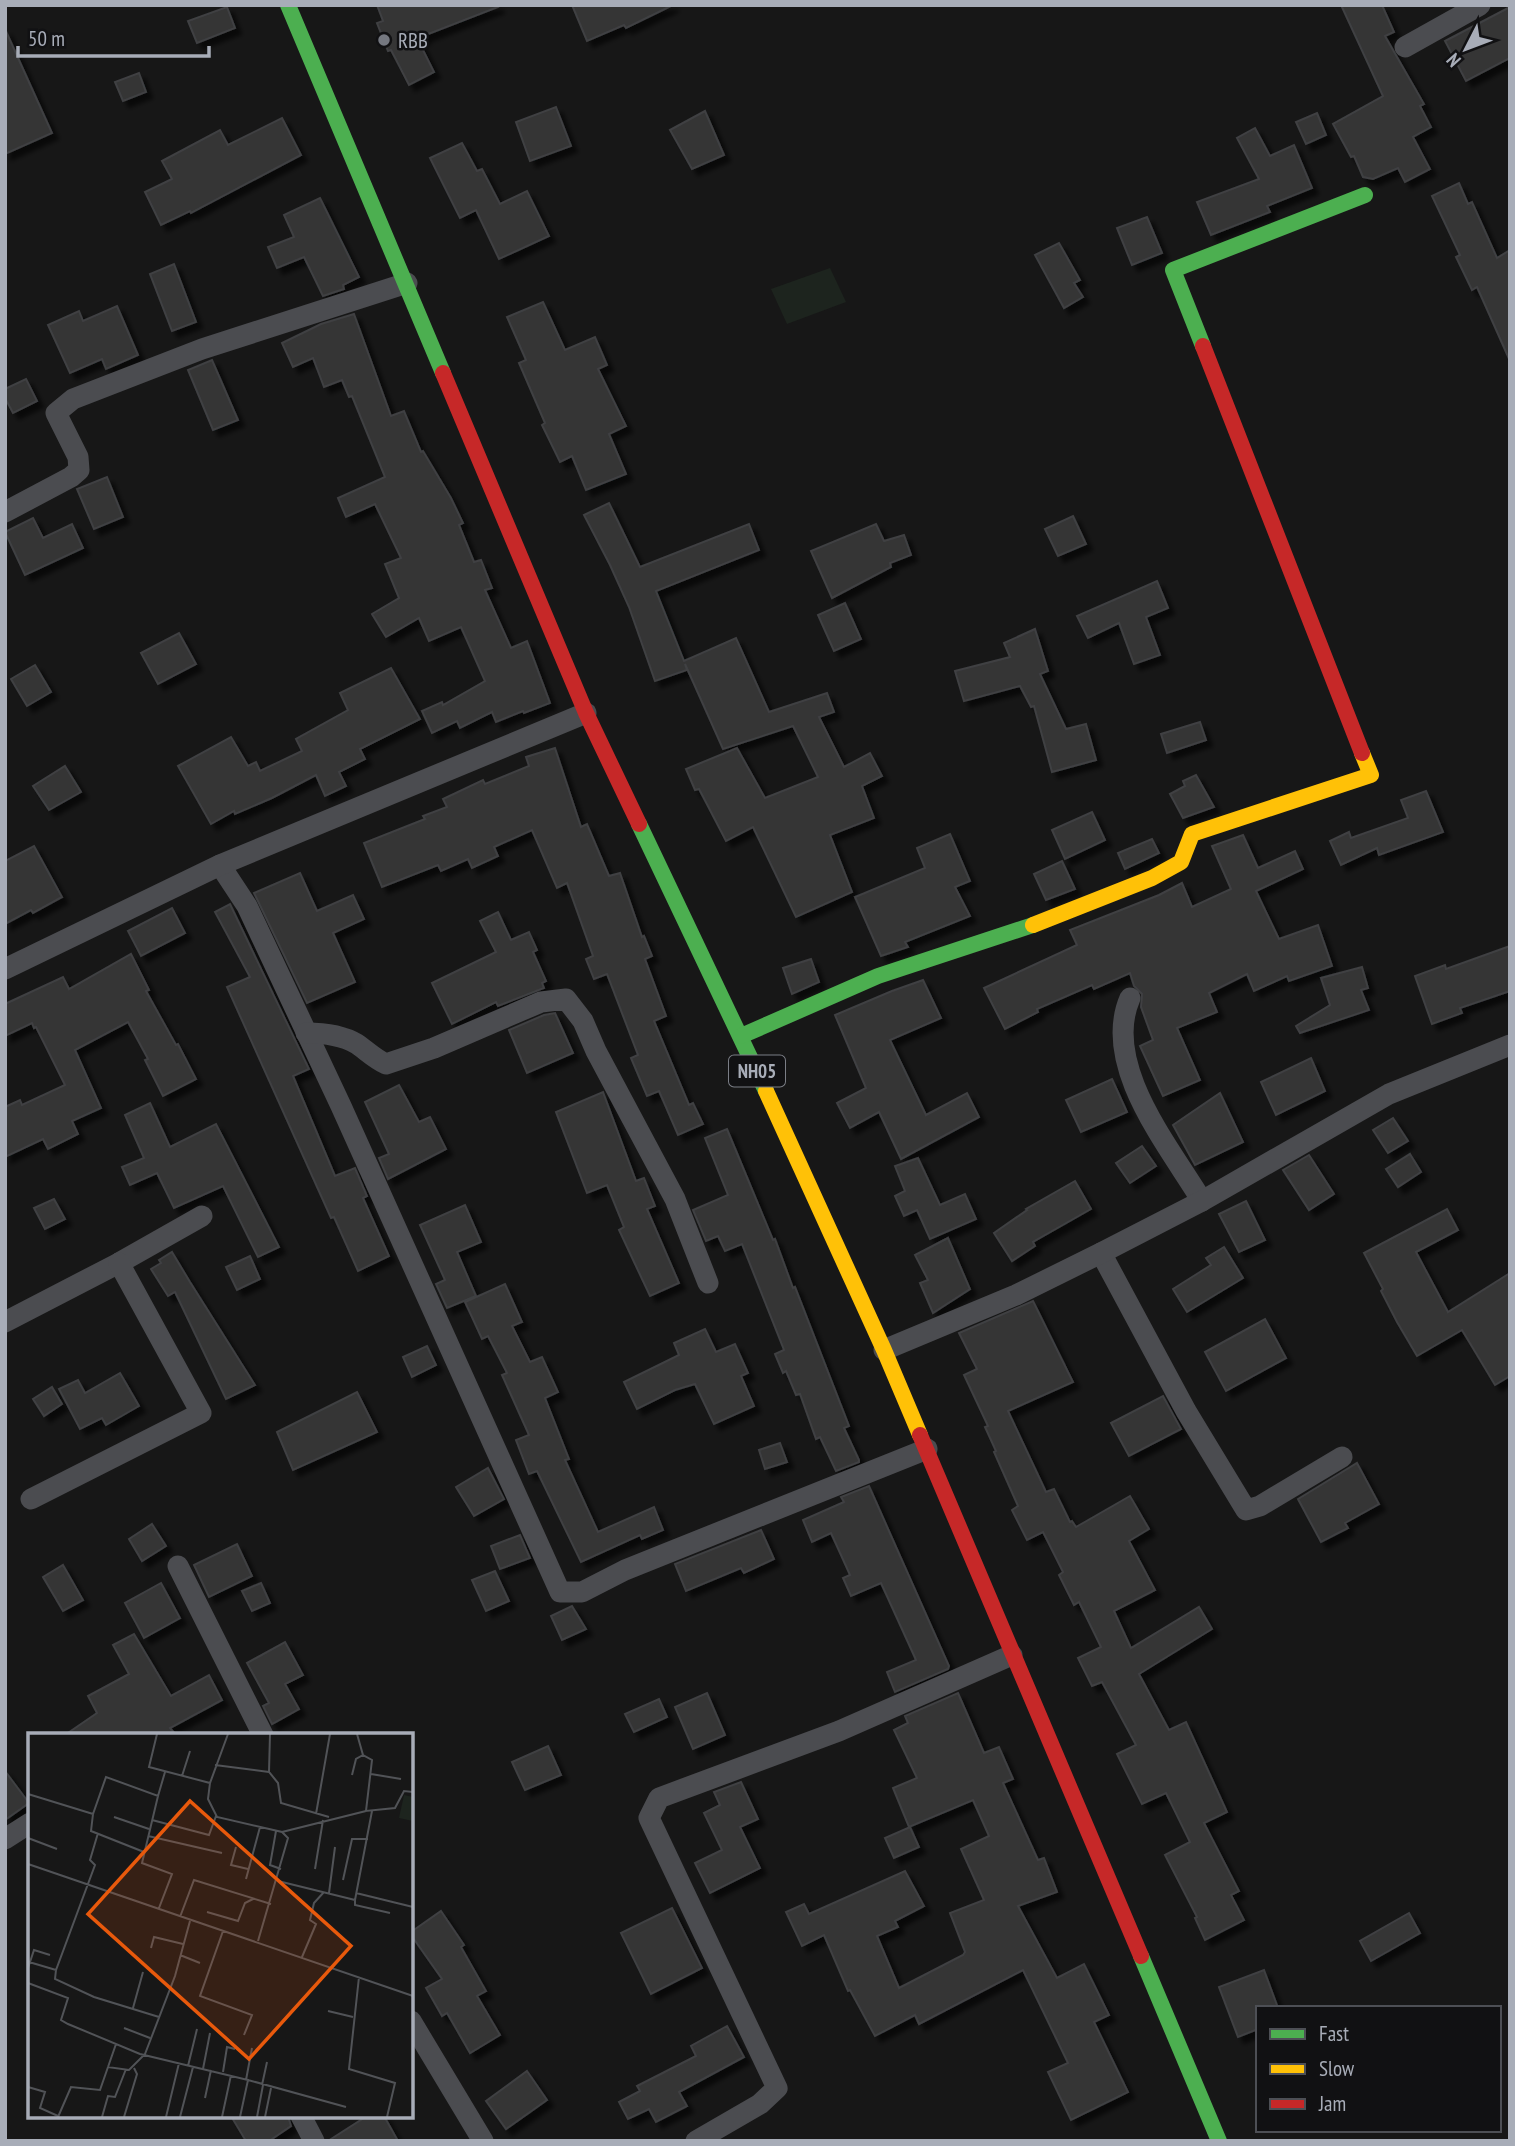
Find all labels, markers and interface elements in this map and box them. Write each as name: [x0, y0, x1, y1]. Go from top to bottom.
scale bar: [18, 14, 208, 58]
north arrow: [1431, 14, 1501, 84]
text: 50 m: [28, 25, 65, 52]
place label: RBB: [398, 27, 428, 54]
marker: RBB: [376, 32, 392, 48]
text: N: [1441, 49, 1466, 72]
road number: NH05: [729, 1056, 785, 1086]
inset map: [28, 1733, 413, 2118]
legend: [1256, 2006, 1501, 2132]
text: Fast: [1319, 2020, 1349, 2047]
text: Slow: [1319, 2055, 1355, 2082]
text: Jam: [1318, 2090, 1346, 2117]

